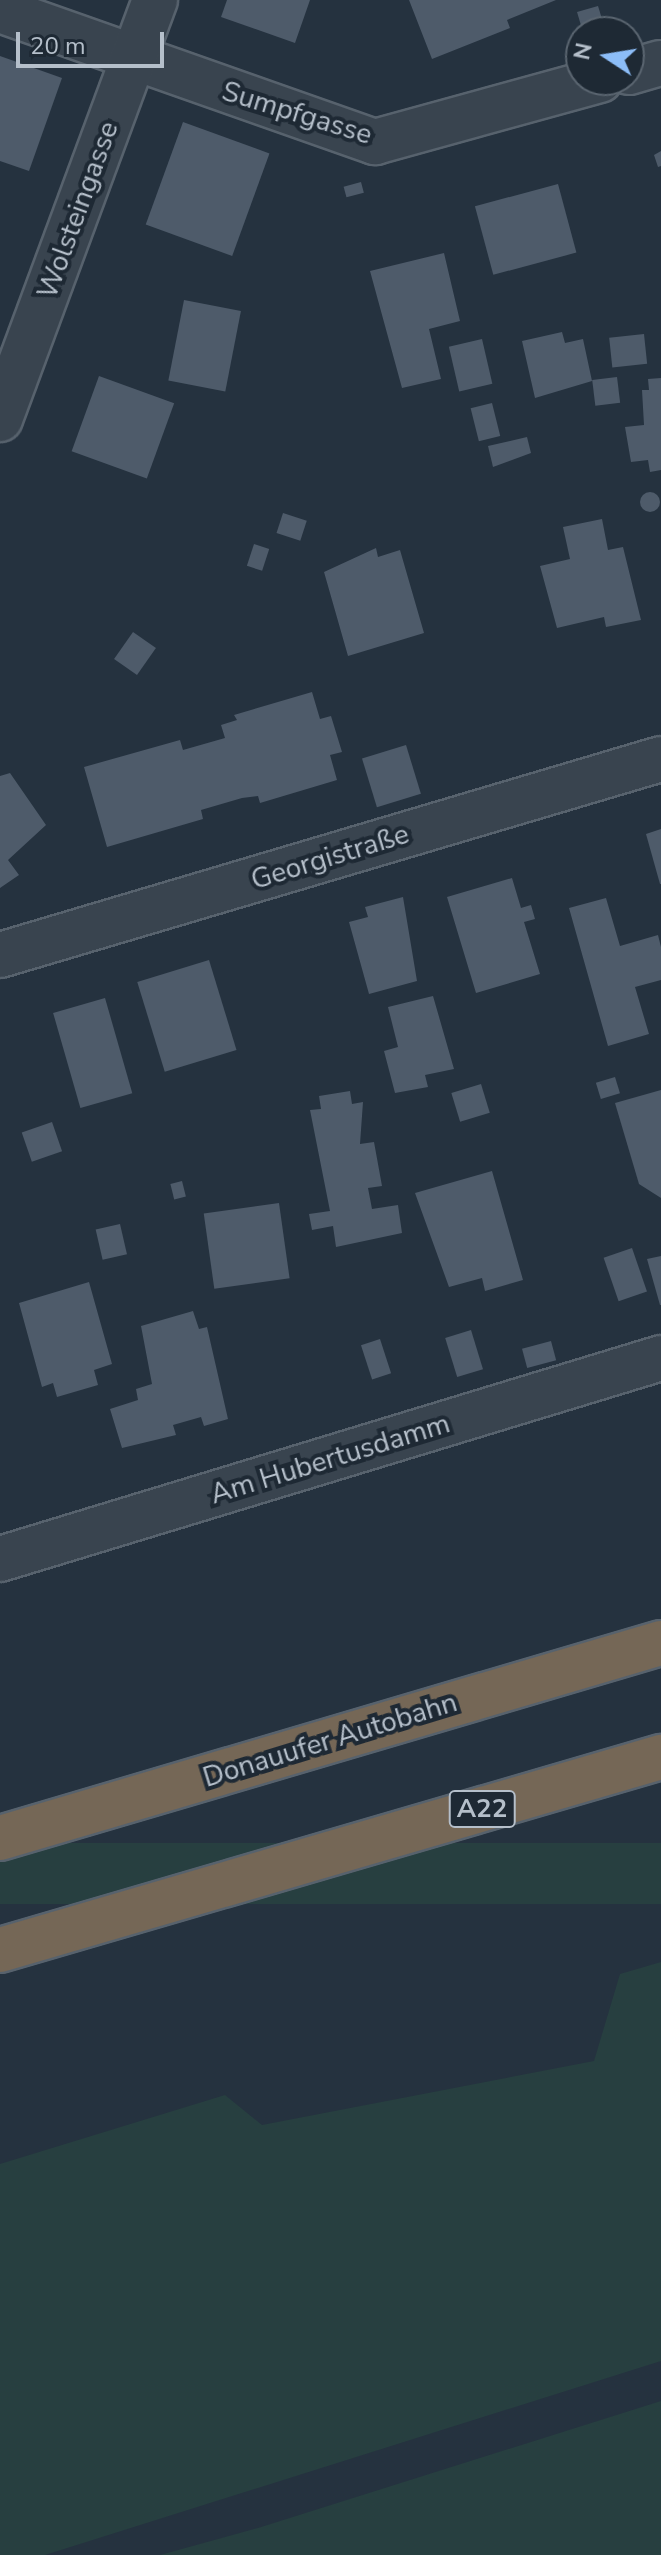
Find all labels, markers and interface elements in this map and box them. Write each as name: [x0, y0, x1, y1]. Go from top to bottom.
scale bar: [20, 16, 168, 66]
north arrow: [565, 16, 645, 96]
text: 20 m: [30, 30, 86, 62]
text: N: [567, 40, 600, 63]
street label: Sumpfgasse: [218, 74, 376, 152]
street label: Wolsteingasse: [30, 117, 126, 303]
street label: Georgistraße: [247, 817, 413, 897]
street label: Am Hubertusdamm: [206, 1407, 454, 1511]
street label: Donauufer Autobahn: [199, 1685, 461, 1795]
road number: A22: [448, 1787, 516, 1831]

